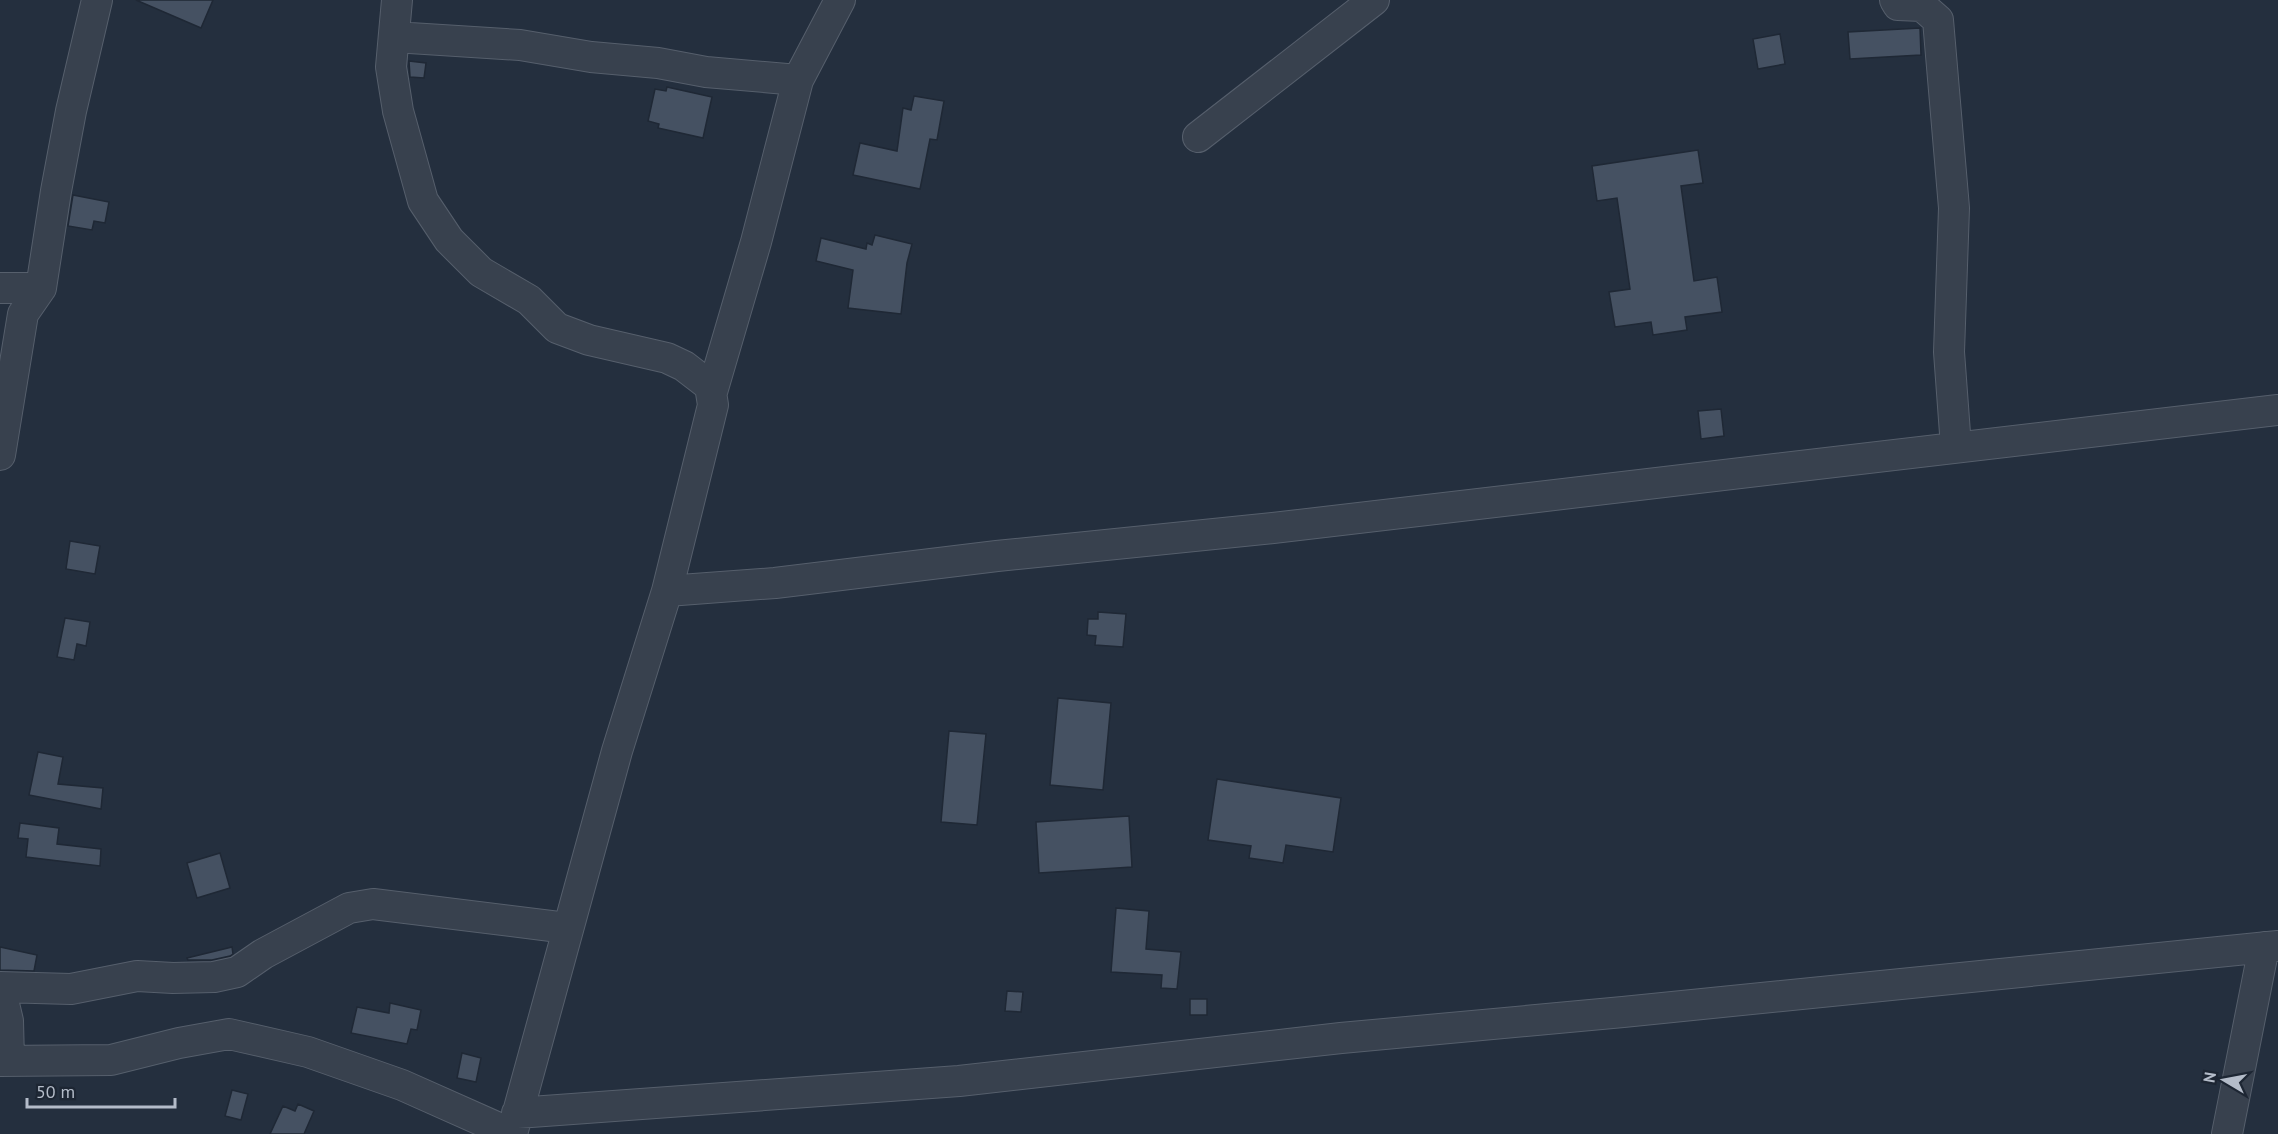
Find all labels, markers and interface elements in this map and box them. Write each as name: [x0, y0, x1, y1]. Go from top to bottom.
north arrow: [2194, 1050, 2254, 1110]
text: N: [2198, 1070, 2220, 1084]
scale bar: [27, 1071, 176, 1109]
text: 50 m: [36, 1080, 75, 1103]

